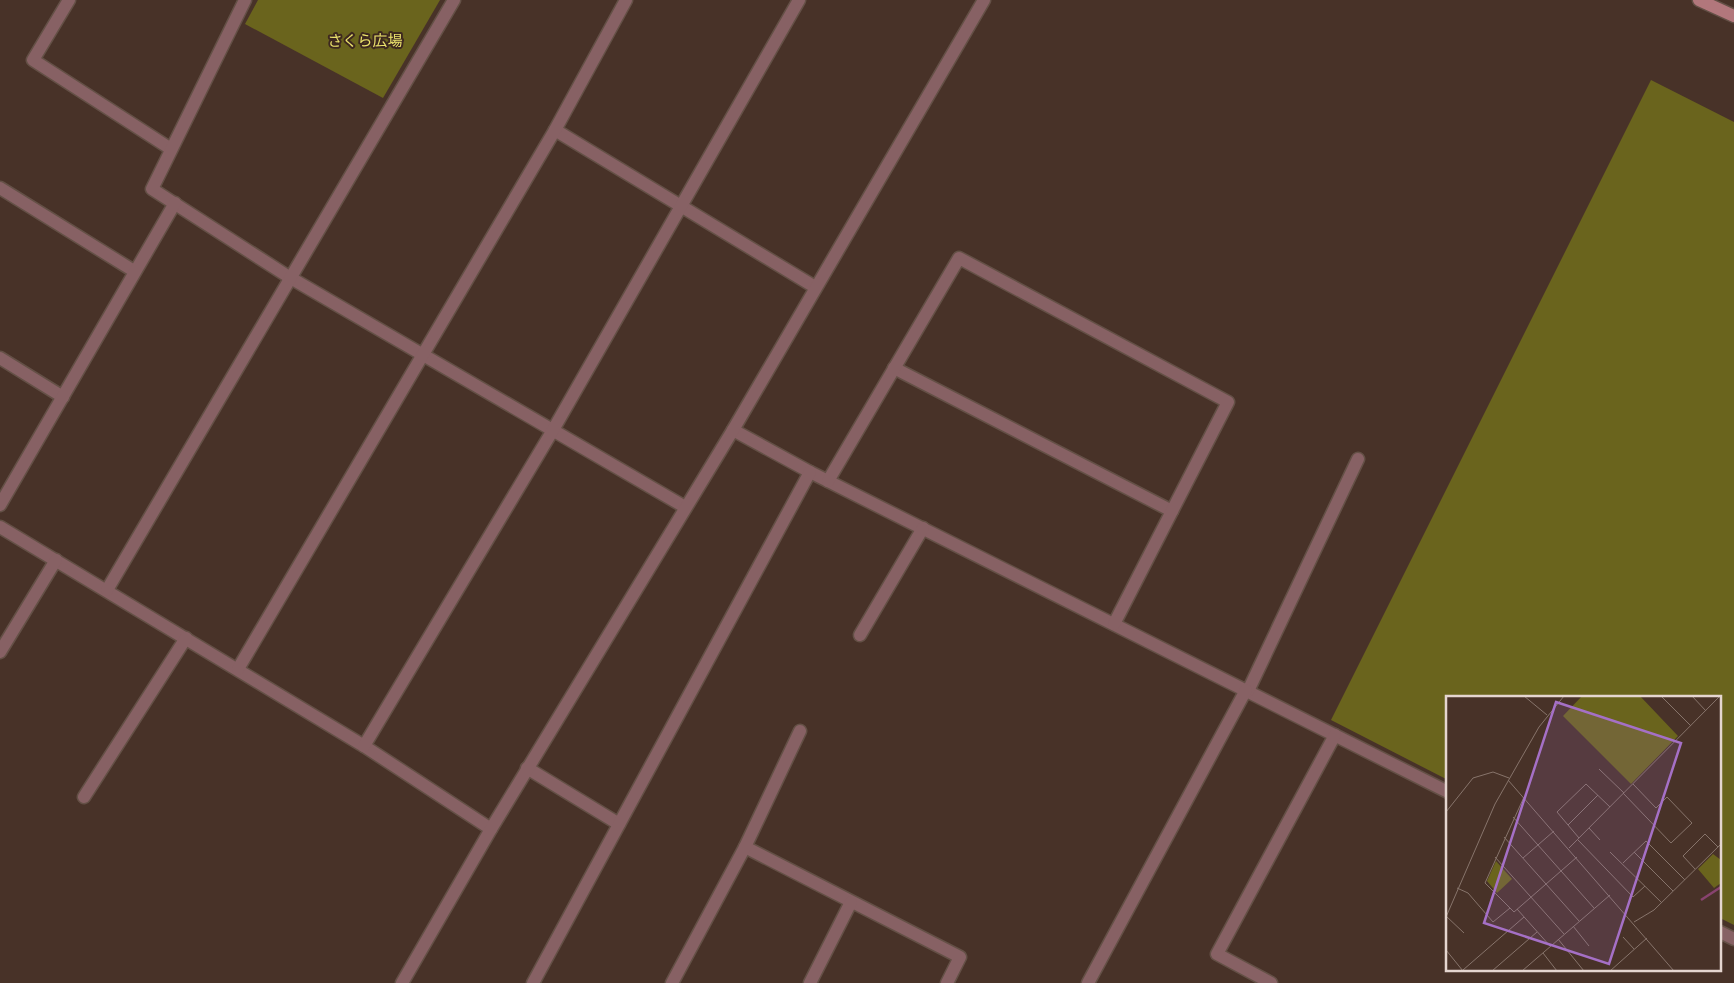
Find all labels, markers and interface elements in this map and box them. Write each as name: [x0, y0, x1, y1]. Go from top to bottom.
park label: さくら広場: [327, 32, 403, 49]
inset map: [1446, 696, 1722, 970]

